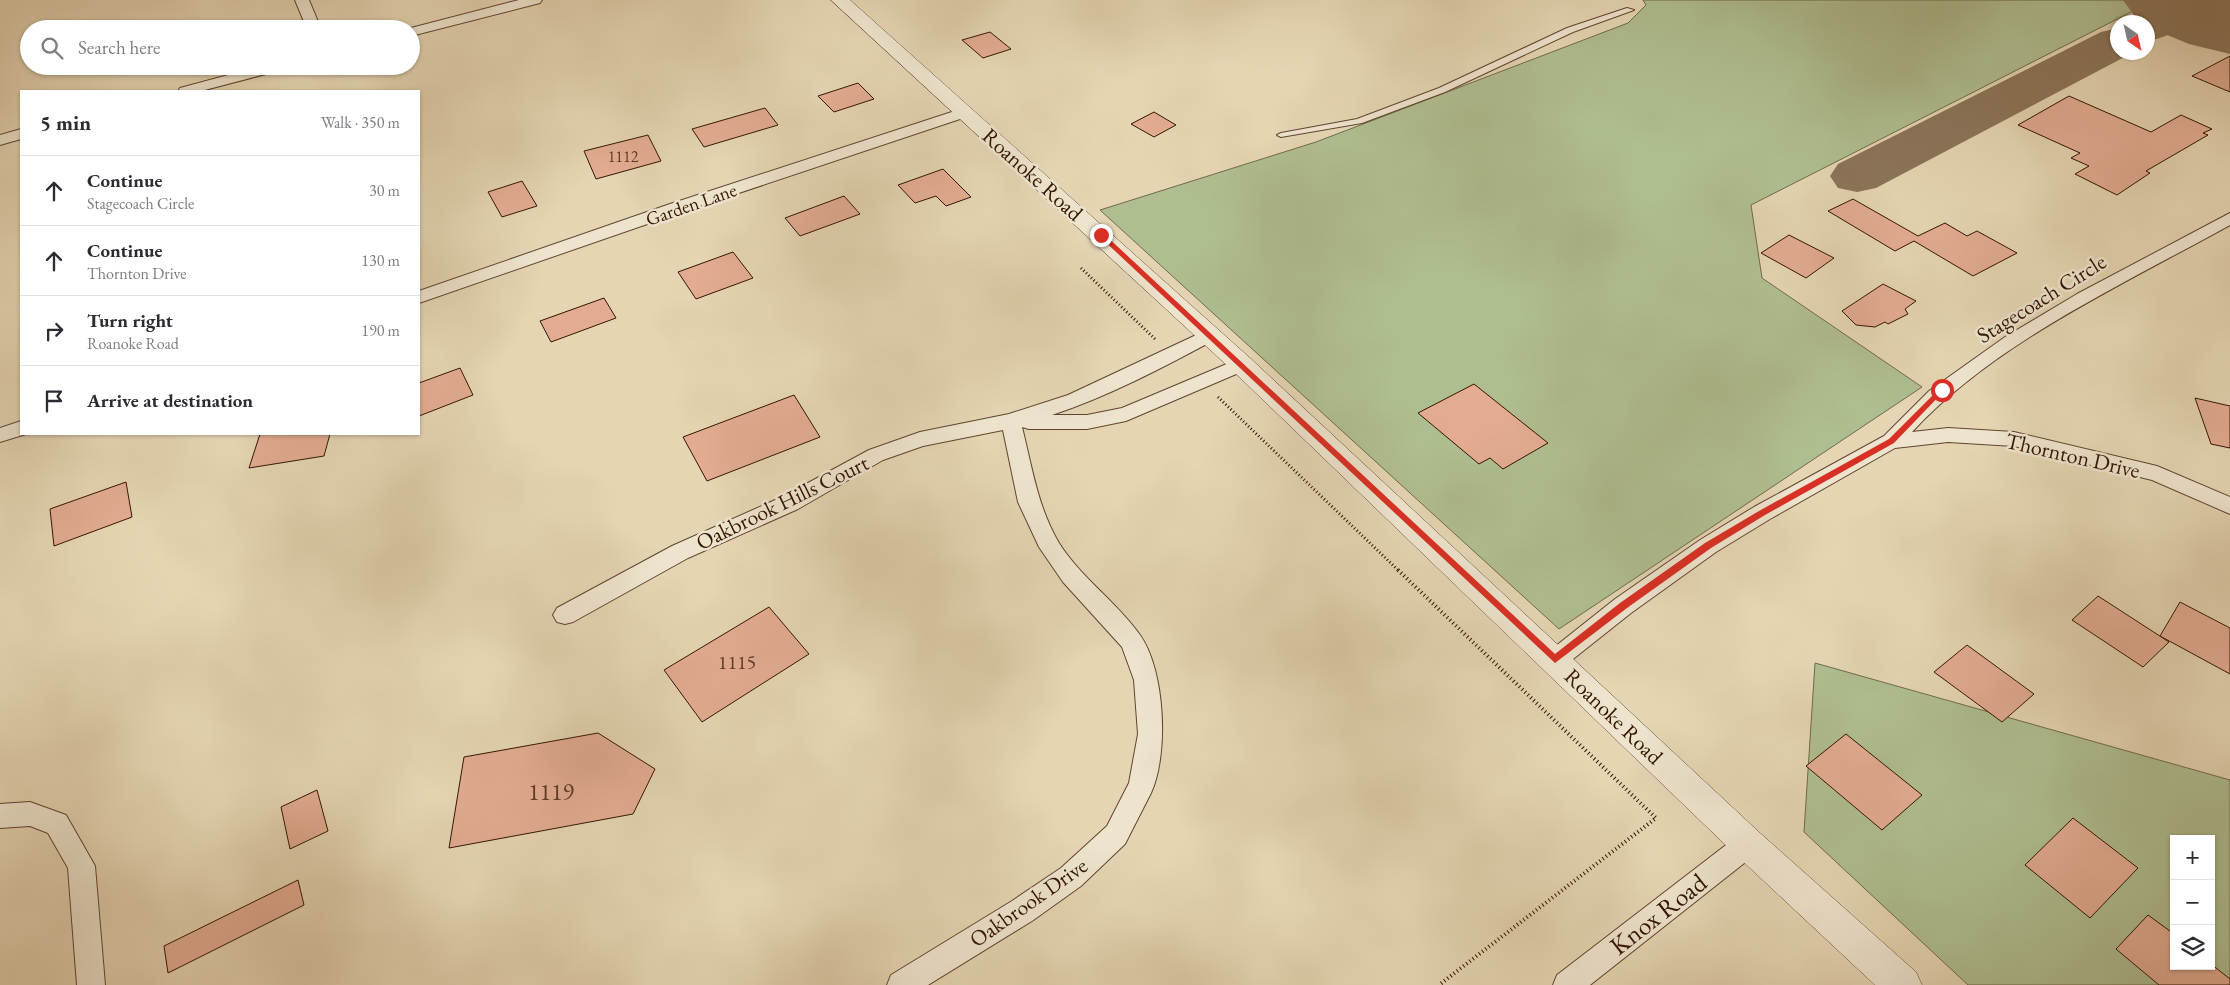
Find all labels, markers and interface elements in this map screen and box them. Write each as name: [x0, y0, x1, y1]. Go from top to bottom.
north arrow: [2110, 15, 2155, 60]
search box: [20, 20, 420, 75]
icon: search: [38, 34, 66, 62]
text: Search here: [78, 35, 160, 60]
text: 5 min: [40, 109, 91, 136]
text: Walk · 350 m: [321, 112, 400, 133]
street label: Roanoke Road: [976, 121, 1090, 228]
house number: 1112: [608, 146, 639, 167]
text: Continue: [87, 168, 162, 193]
icon: ahead: [40, 177, 68, 205]
street label: Garden Lane: [642, 177, 740, 232]
text: 30 m: [369, 180, 400, 201]
text: Stagecoach Circle: [87, 193, 194, 214]
route end: [1090, 224, 1113, 247]
text: Continue: [87, 238, 162, 263]
icon: ahead: [40, 247, 68, 275]
street label: Stagecoach Circle: [1971, 247, 2112, 350]
text: 130 m: [361, 250, 400, 271]
text: Thornton Drive: [87, 263, 186, 284]
text: Turn right: [87, 308, 173, 333]
icon: right: [40, 317, 68, 345]
text: 190 m: [361, 320, 400, 341]
text: Roanoke Road: [87, 333, 179, 354]
route start: [1931, 379, 1954, 402]
icon: arrive: [40, 387, 68, 415]
text: Arrive at destination: [87, 388, 253, 413]
street label: Thornton Drive: [2003, 426, 2143, 485]
street label: Oakbrook Hills Court: [691, 448, 873, 557]
house number: 1115: [718, 649, 756, 675]
street label: Roanoke Road: [1558, 662, 1670, 771]
house number: 1119: [528, 776, 575, 807]
map controls: [2170, 835, 2215, 970]
button: +: [2170, 835, 2215, 880]
street label: Oakbrook Drive: [964, 851, 1093, 954]
street label: Knox Road: [1603, 865, 1714, 963]
button: −: [2170, 880, 2215, 925]
button: layers: [2170, 925, 2215, 970]

